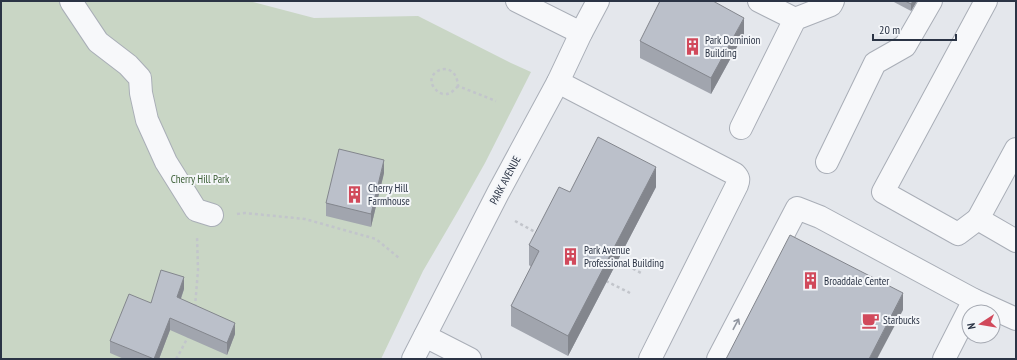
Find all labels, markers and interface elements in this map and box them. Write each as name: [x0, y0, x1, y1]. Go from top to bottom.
scale bar: [873, 16, 956, 42]
text: 20 m: [879, 22, 900, 37]
place label: Park Dominion Building: [705, 33, 760, 60]
building icon: Park Dominion Building: [682, 36, 702, 56]
street label: PARK AVENUE: [486, 153, 524, 207]
park label: Cherry Hill Park: [171, 172, 230, 186]
place label: Cherry Hill Farmhouse: [368, 181, 410, 208]
building icon: Cherry Hill Farmhouse: [345, 184, 365, 204]
place label: Park Avenue Professional Building: [584, 243, 664, 270]
building icon: Park Avenue Professional Building: [561, 246, 581, 266]
building icon: Broaddale Center: [801, 271, 821, 291]
place label: Broaddale Center: [824, 274, 889, 288]
north arrow: [961, 304, 1001, 344]
cafe icon: Starbucks: [860, 310, 880, 330]
place label: Starbucks: [883, 313, 920, 327]
one-way arrow: [733, 319, 741, 331]
text: N: [964, 322, 979, 330]

